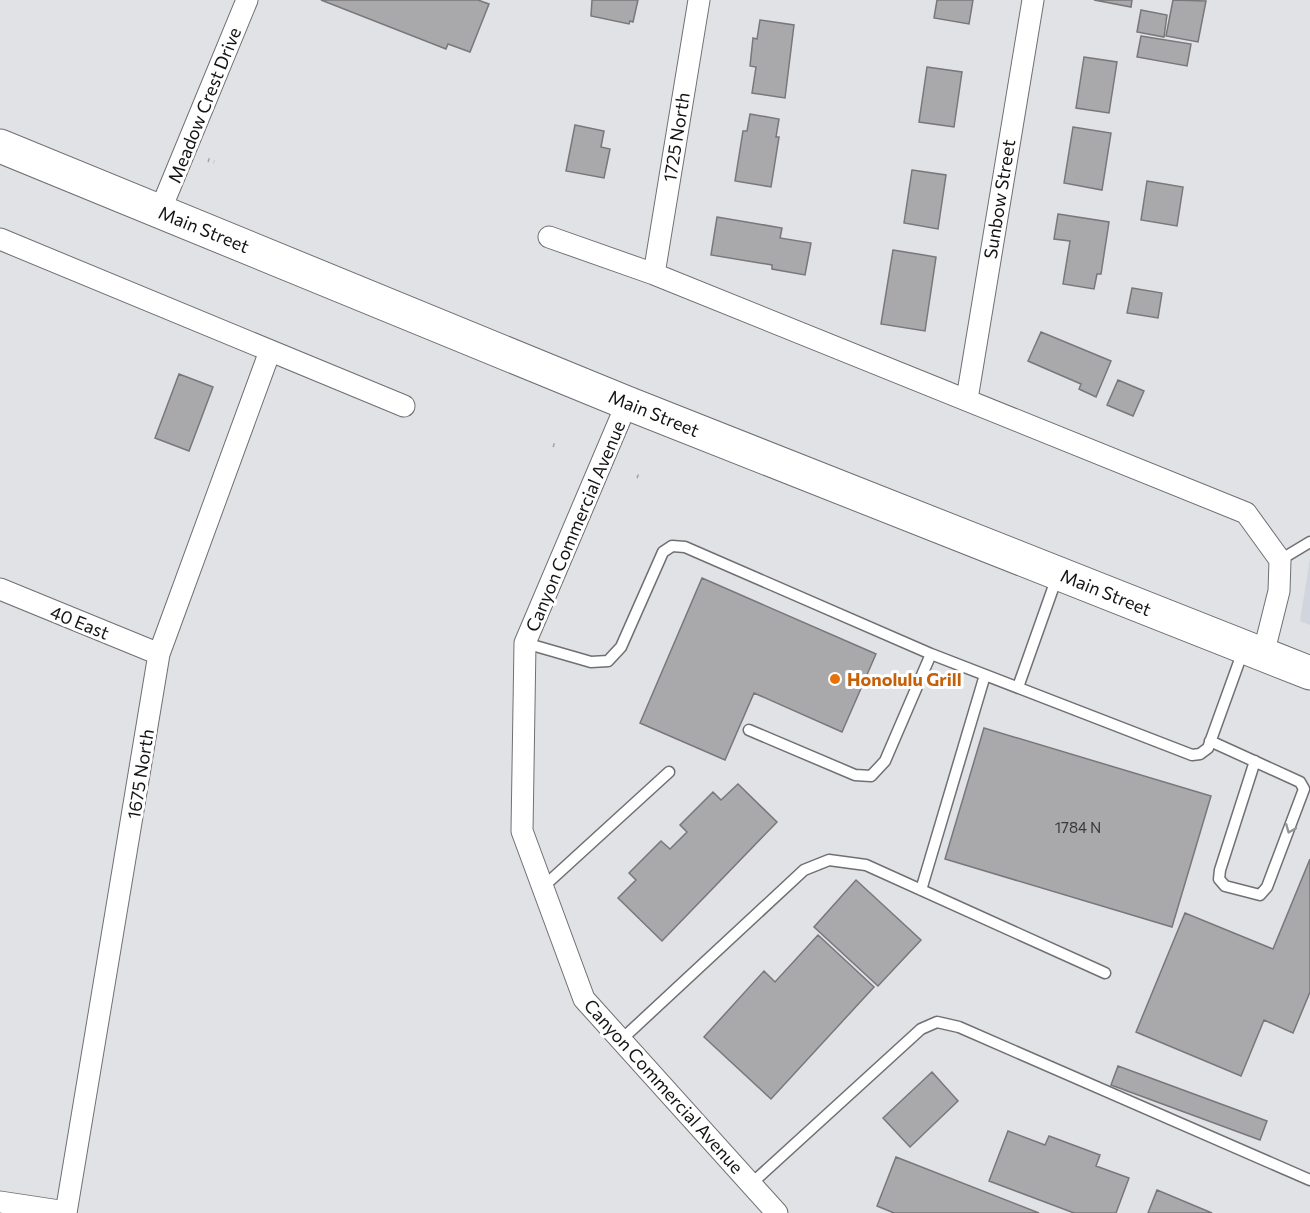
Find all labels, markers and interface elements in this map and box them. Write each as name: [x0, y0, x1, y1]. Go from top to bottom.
street label: Meadow Crest Drive: [163, 24, 245, 186]
street label: 1725 North: [658, 91, 694, 183]
street label: Sunbow Street: [979, 138, 1019, 260]
street label: Main Street: [155, 201, 253, 257]
street label: Main Street: [605, 385, 703, 441]
street label: Canyon Commercial Avenue: [520, 417, 630, 635]
street label: Main Street: [1057, 564, 1155, 620]
street label: 40 East: [47, 600, 113, 644]
place label: Honolulu Grill: [847, 668, 962, 690]
marker: Honolulu Grill: [828, 672, 842, 686]
street label: 1675 North: [122, 727, 158, 821]
house number: 1784 N: [1055, 818, 1101, 836]
one-way arrow: [1284, 823, 1297, 834]
street label: Canyon Commercial Avenue: [580, 994, 748, 1178]

